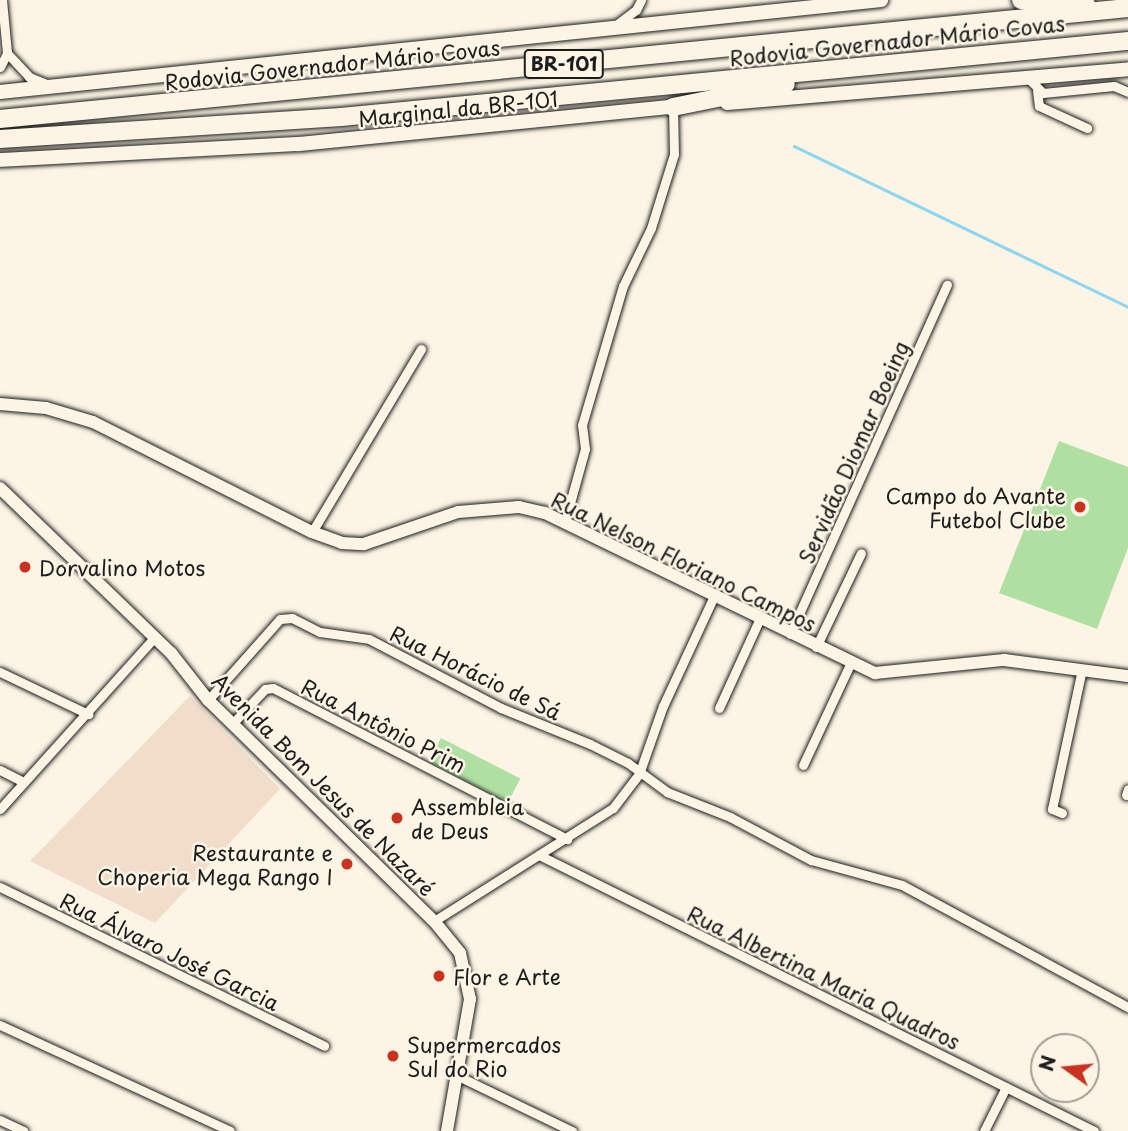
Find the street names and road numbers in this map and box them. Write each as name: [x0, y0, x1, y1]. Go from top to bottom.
street label: Rodovia Governador Mário Covas: [728, 10, 1066, 70]
street label: Rodovia Governador Mário Covas: [163, 34, 501, 94]
road number: BR-101: [524, 48, 604, 80]
street label: Marginal da BR-101: [356, 85, 560, 131]
street label: Servidão Diomar Boeing: [792, 337, 914, 567]
street label: Rua Nelson Floriano Campos: [548, 486, 820, 636]
street label: Rua Horácio de Sá: [386, 619, 566, 725]
street label: Avenida Bom Jesus de Nazaré: [208, 668, 440, 900]
street label: Rua Antônio Prim: [297, 673, 471, 777]
street label: Rua Álvaro José Garcia: [56, 887, 284, 1015]
street label: Rua Albertina Maria Quadros: [683, 900, 965, 1054]

